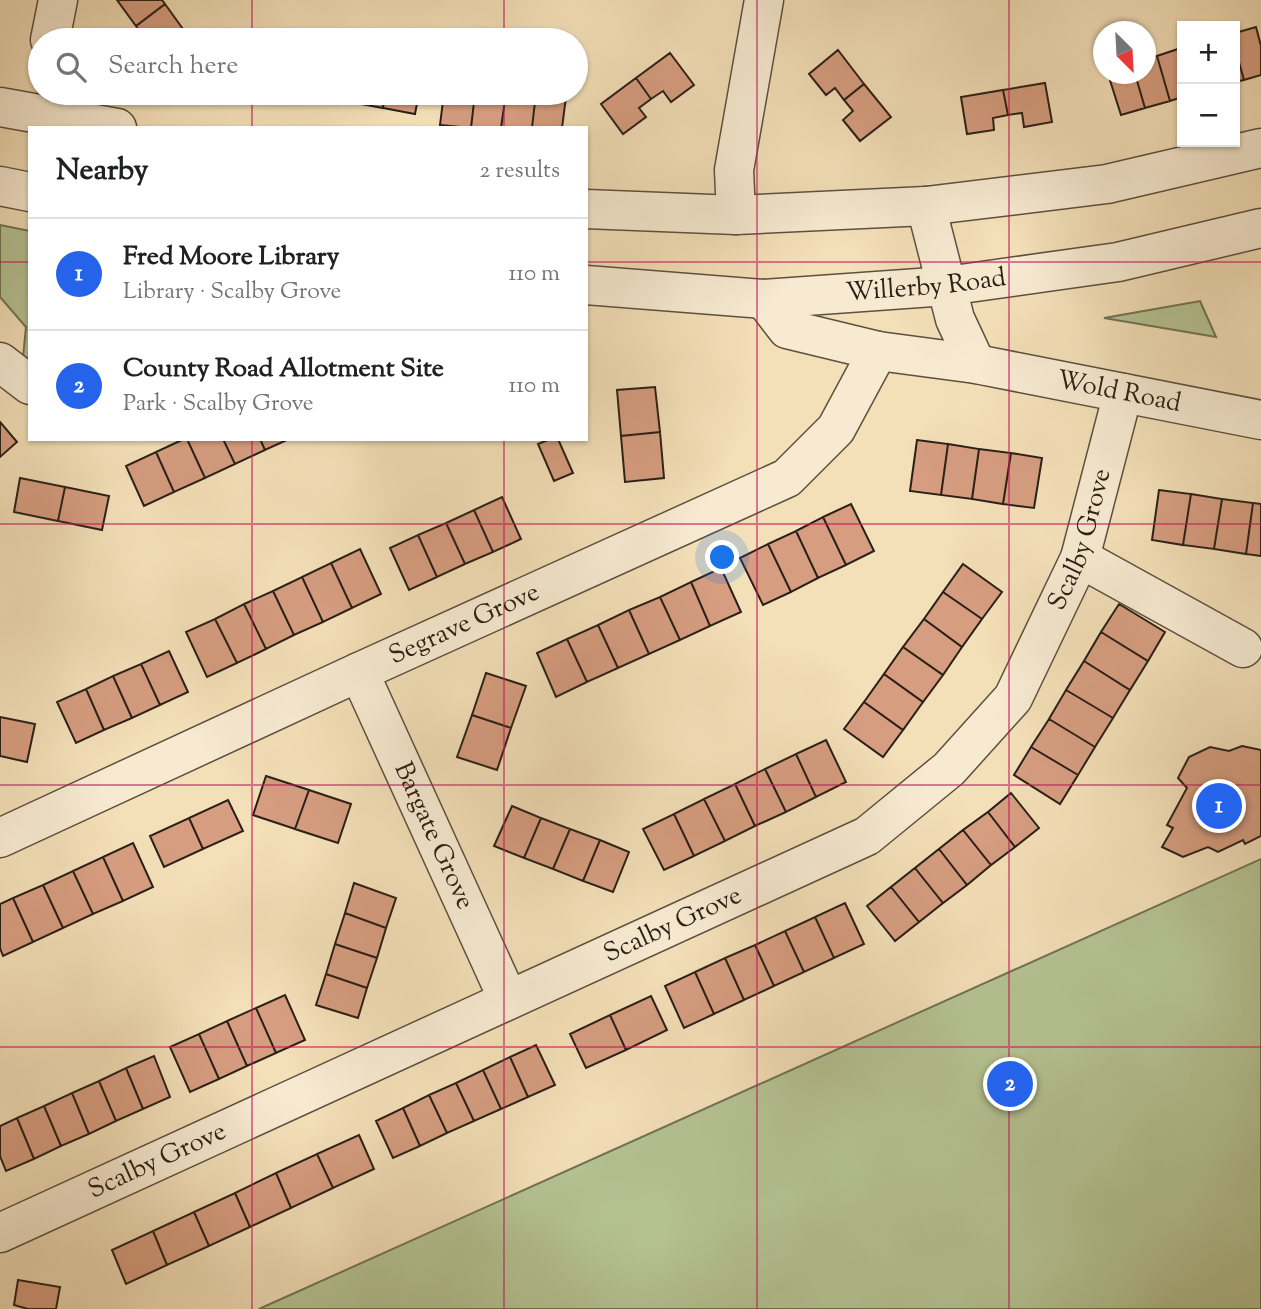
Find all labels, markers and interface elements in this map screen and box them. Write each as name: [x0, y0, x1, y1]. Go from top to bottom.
north arrow: [1093, 21, 1156, 84]
map controls: [1177, 21, 1240, 147]
button: +: [1177, 21, 1240, 84]
search box: [28, 28, 588, 105]
icon: search: [52, 48, 90, 86]
text: Search here: [108, 48, 238, 85]
button: −: [1177, 84, 1240, 147]
text: Nearby: [56, 150, 148, 193]
text: 2 results: [480, 155, 560, 188]
text: Fred Moore Library: [123, 239, 340, 276]
text: 1: [75, 258, 83, 291]
text: 110 m: [509, 258, 560, 291]
street label: Willerby Road: [844, 259, 1009, 312]
text: Library · Scalby Grove: [123, 276, 341, 309]
text: County Road Allotment Site: [123, 351, 444, 388]
street label: Wold Road: [1054, 362, 1185, 422]
text: 2: [74, 370, 84, 403]
text: 110 m: [509, 370, 560, 403]
text: Park · Scalby Grove: [123, 388, 314, 421]
street label: Scalby Grove: [1039, 464, 1121, 617]
your location: [705, 540, 739, 574]
street label: Segrave Grove: [383, 574, 545, 675]
street label: Bargate Grove: [384, 756, 483, 915]
pin: 1: [1196, 780, 1242, 832]
street label: Scalby Grove: [598, 877, 748, 973]
pin: 2: [987, 1058, 1033, 1110]
street label: Scalby Grove: [82, 1113, 232, 1209]

